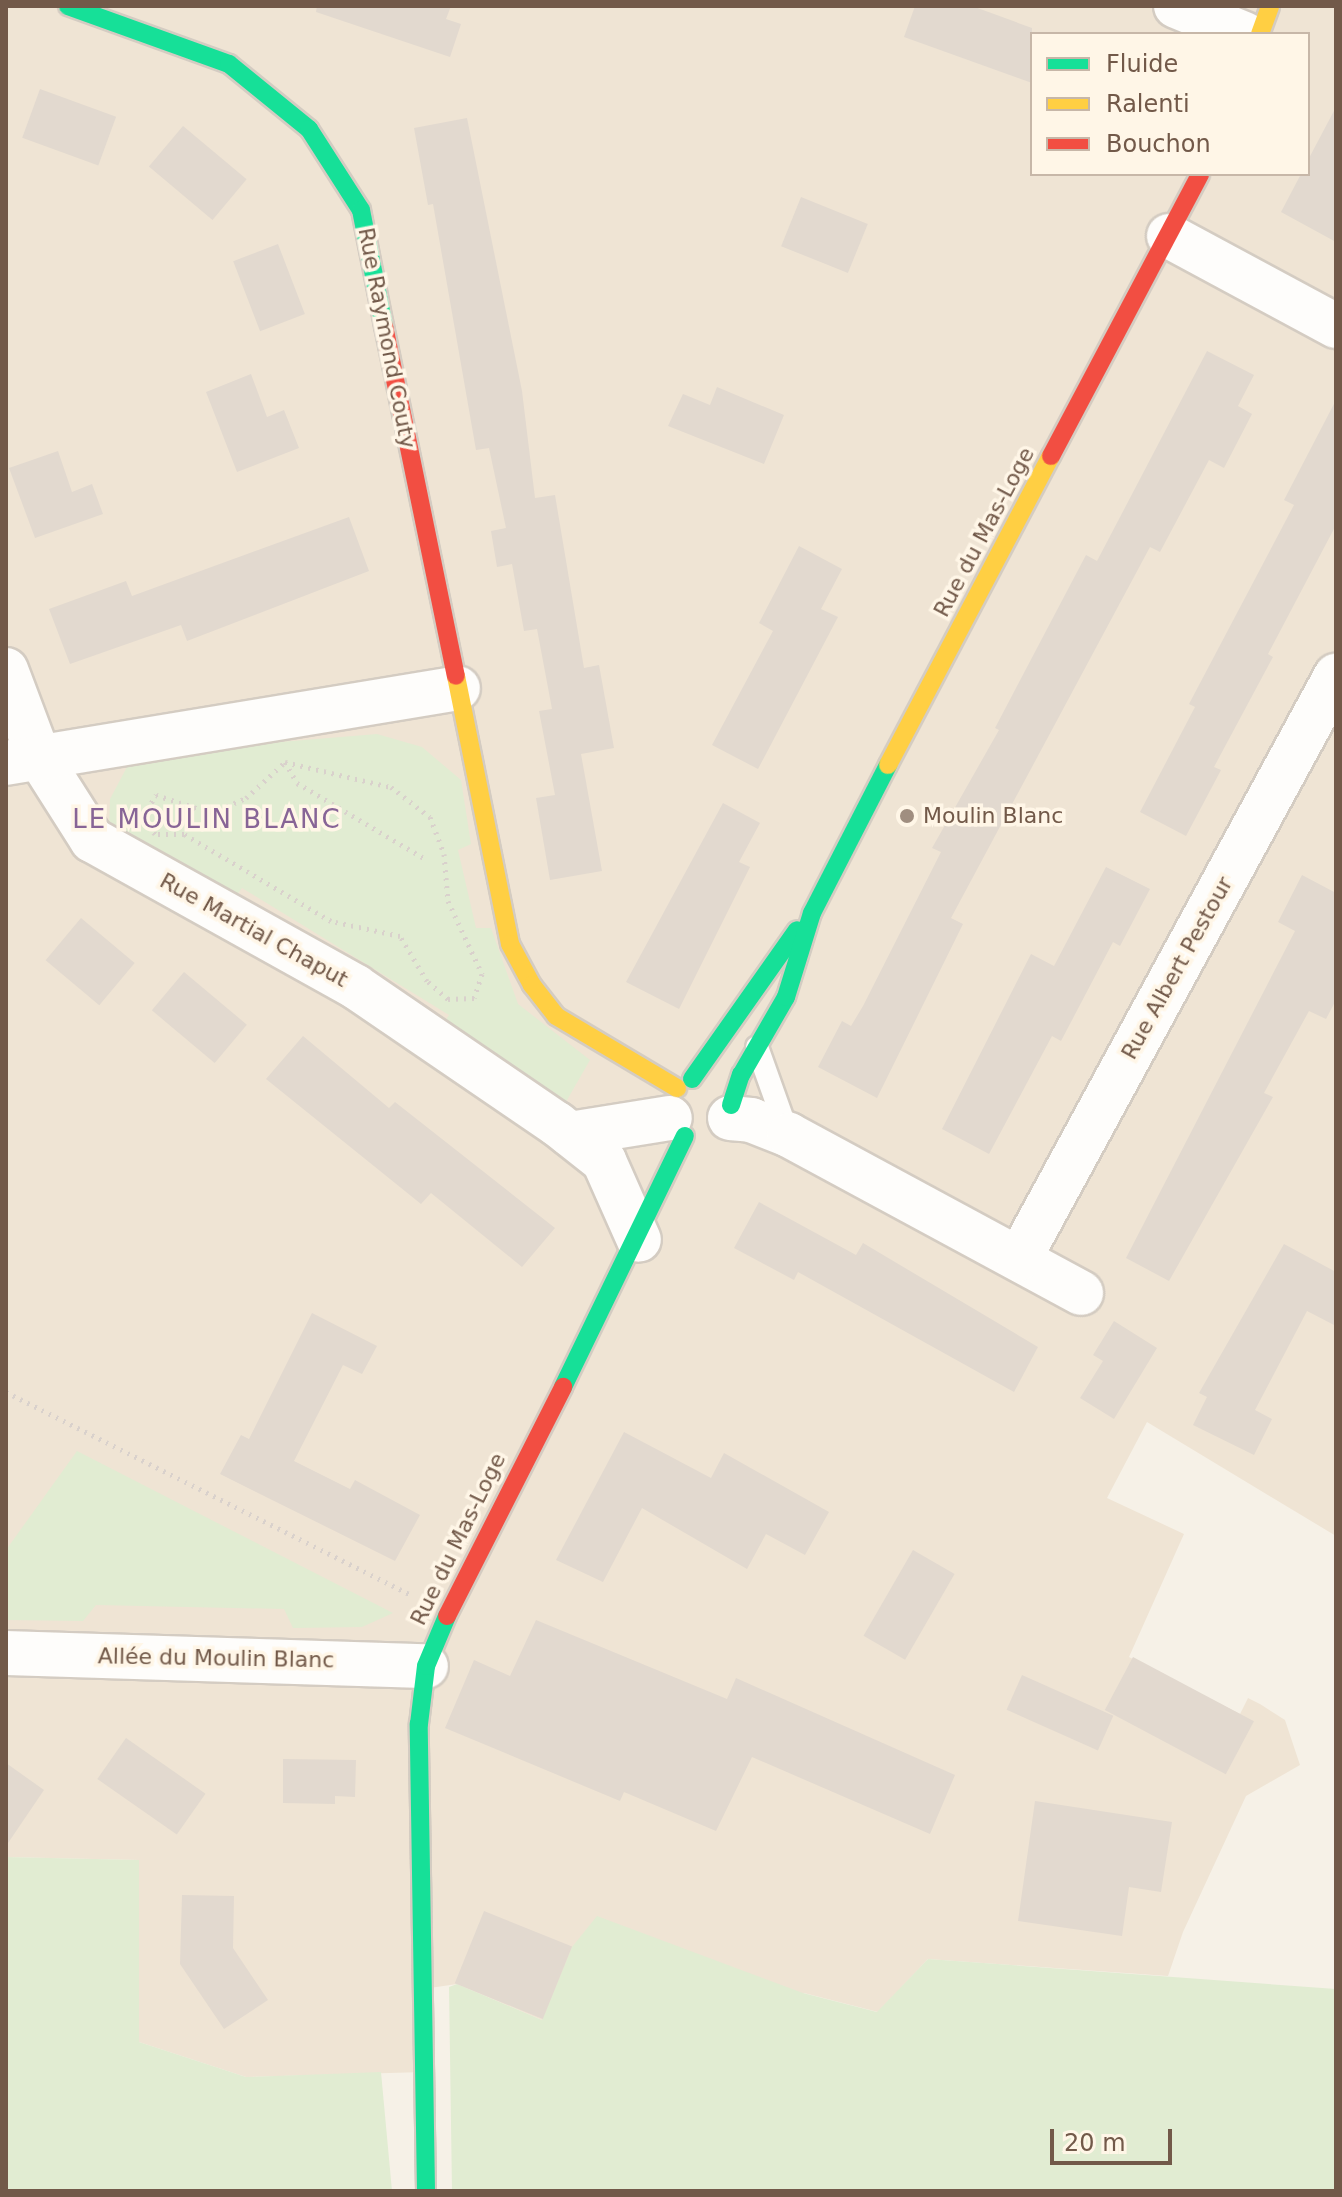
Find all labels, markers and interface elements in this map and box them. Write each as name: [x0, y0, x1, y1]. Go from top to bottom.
legend: [1030, 32, 1310, 176]
text: Fluide: [1106, 50, 1178, 78]
text: Ralenti: [1106, 90, 1190, 118]
text: Bouchon: [1106, 130, 1211, 158]
street label: Rue Raymond Couty: [353, 225, 421, 451]
street label: Rue du Mas-Loge: [928, 443, 1040, 621]
place label: Moulin Blanc: [923, 803, 1063, 829]
district label: LE MOULIN BLANC: [72, 804, 342, 836]
marker: Moulin Blanc: [898, 807, 916, 825]
street label: Rue Martial Chaput: [155, 867, 353, 993]
street label: Rue Albert Pestour: [1116, 872, 1238, 1064]
street label: Rue du Mas-Loge: [405, 1449, 511, 1629]
street label: Allée du Moulin Blanc: [98, 1643, 334, 1673]
scale bar: [1054, 2113, 1176, 2163]
text: 20 m: [1064, 2129, 1126, 2157]

